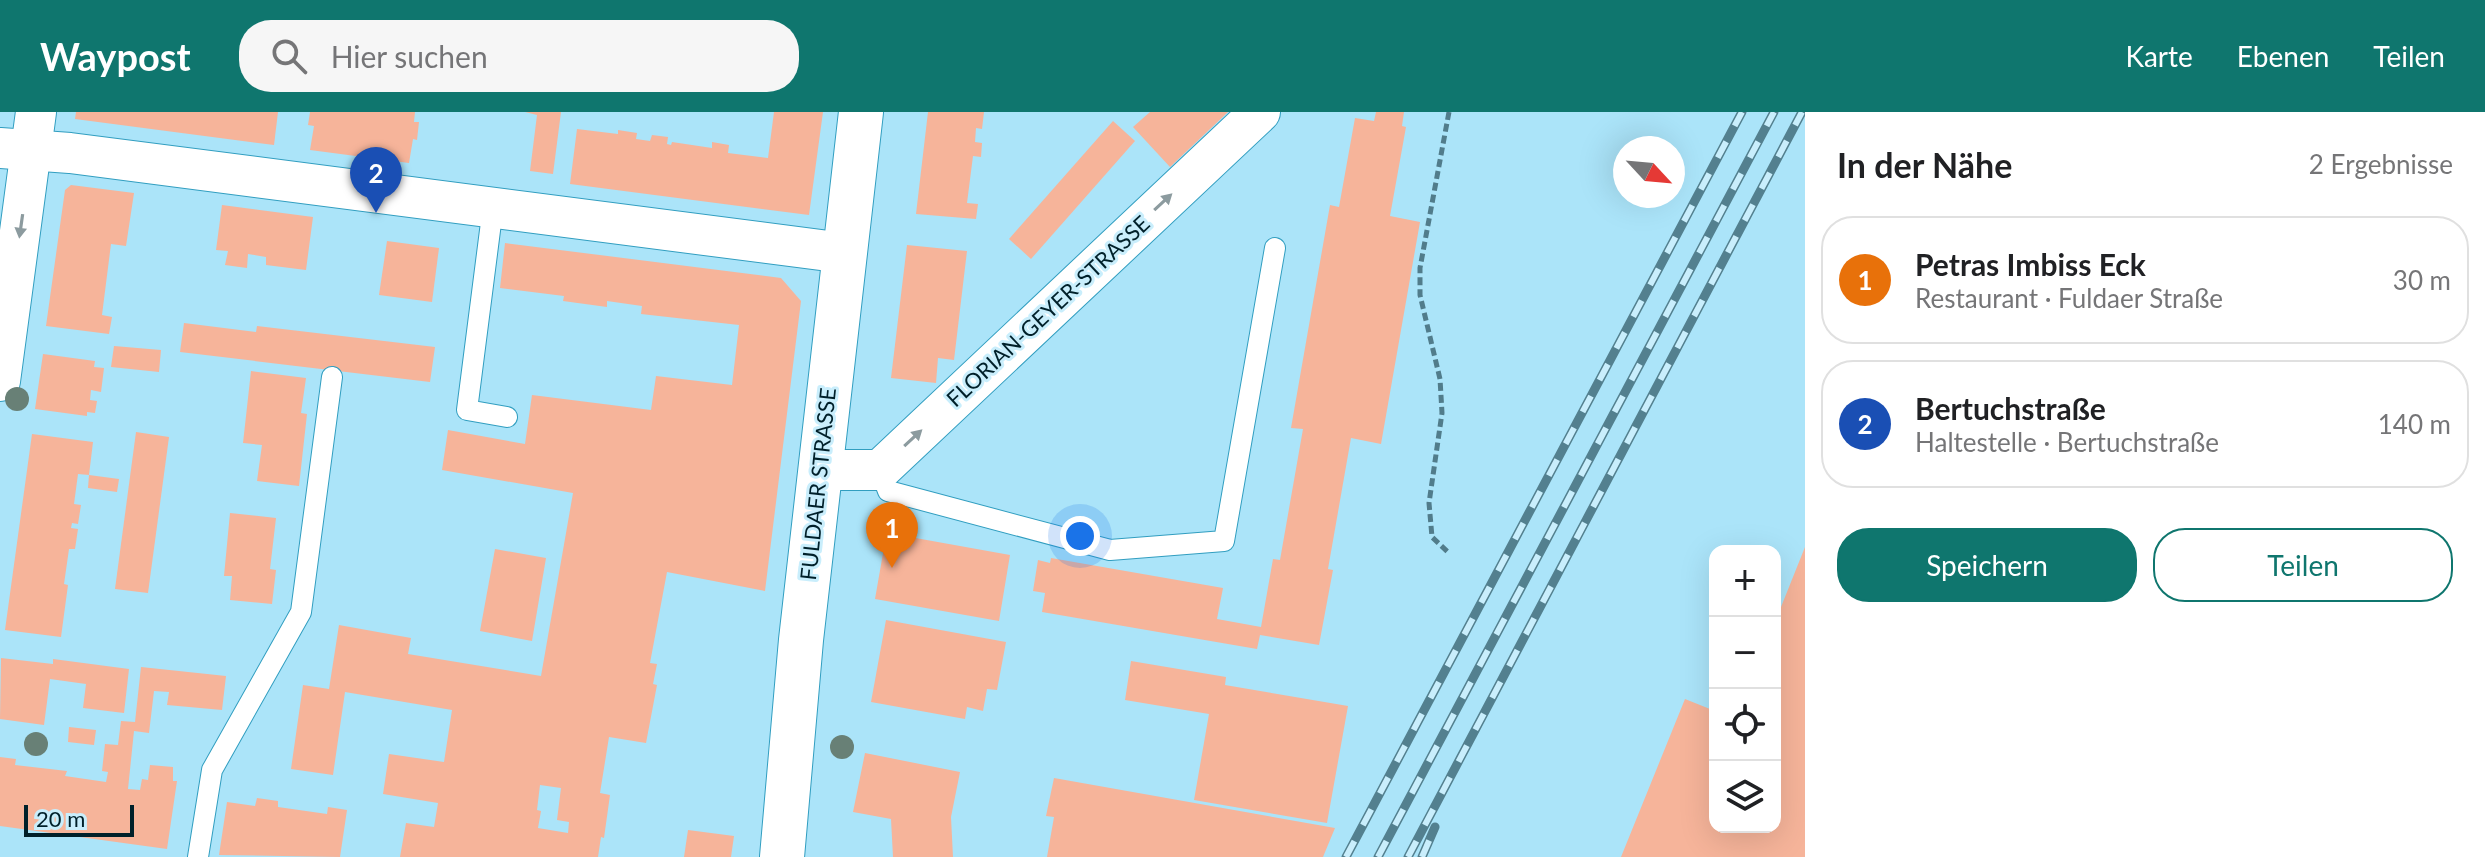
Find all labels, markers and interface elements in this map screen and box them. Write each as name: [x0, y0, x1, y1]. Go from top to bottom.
search box: [239, 20, 799, 92]
text: Waypost: [40, 33, 191, 79]
icon: search: [267, 34, 311, 78]
text: Hier suchen: [331, 38, 488, 74]
text: Karte: [2125, 39, 2193, 73]
text: Ebenen: [2237, 39, 2329, 73]
text: Teilen: [2373, 39, 2445, 73]
north arrow: [1613, 136, 1685, 208]
text: In der Nähe: [1837, 144, 2012, 185]
pin: 2: [350, 147, 402, 213]
text: 2 Ergebnisse: [2309, 148, 2453, 180]
one-way arrow: [1153, 193, 1172, 211]
street label: FLORIAN-GEYER-STRASSE: [941, 209, 1155, 412]
one-way arrow: [14, 214, 27, 239]
text: Petras Imbiss Eck: [1915, 246, 2146, 282]
text: 1: [1857, 264, 1873, 296]
text: 30 m: [2393, 264, 2451, 296]
text: Restaurant · Fuldaer Straße: [1915, 282, 2223, 314]
street label: FULDAER STRASSE: [794, 386, 841, 582]
text: Bertuchstraße: [1915, 390, 2106, 426]
text: 2: [1857, 408, 1873, 440]
text: 140 m: [2378, 408, 2451, 440]
text: Haltestelle · Bertuchstraße: [1915, 426, 2219, 458]
one-way arrow: [903, 429, 922, 448]
pin: 1: [866, 502, 918, 568]
your location: [1060, 516, 1100, 556]
button: Speichern: [1837, 528, 2137, 602]
button: Teilen: [2153, 528, 2453, 602]
map controls: [1709, 545, 1781, 833]
button: +: [1709, 545, 1781, 617]
button: −: [1709, 617, 1781, 689]
button: locate: [1709, 689, 1781, 761]
button: layers: [1709, 761, 1781, 833]
scale bar: [24, 801, 134, 837]
text: 20 m: [36, 805, 85, 832]

